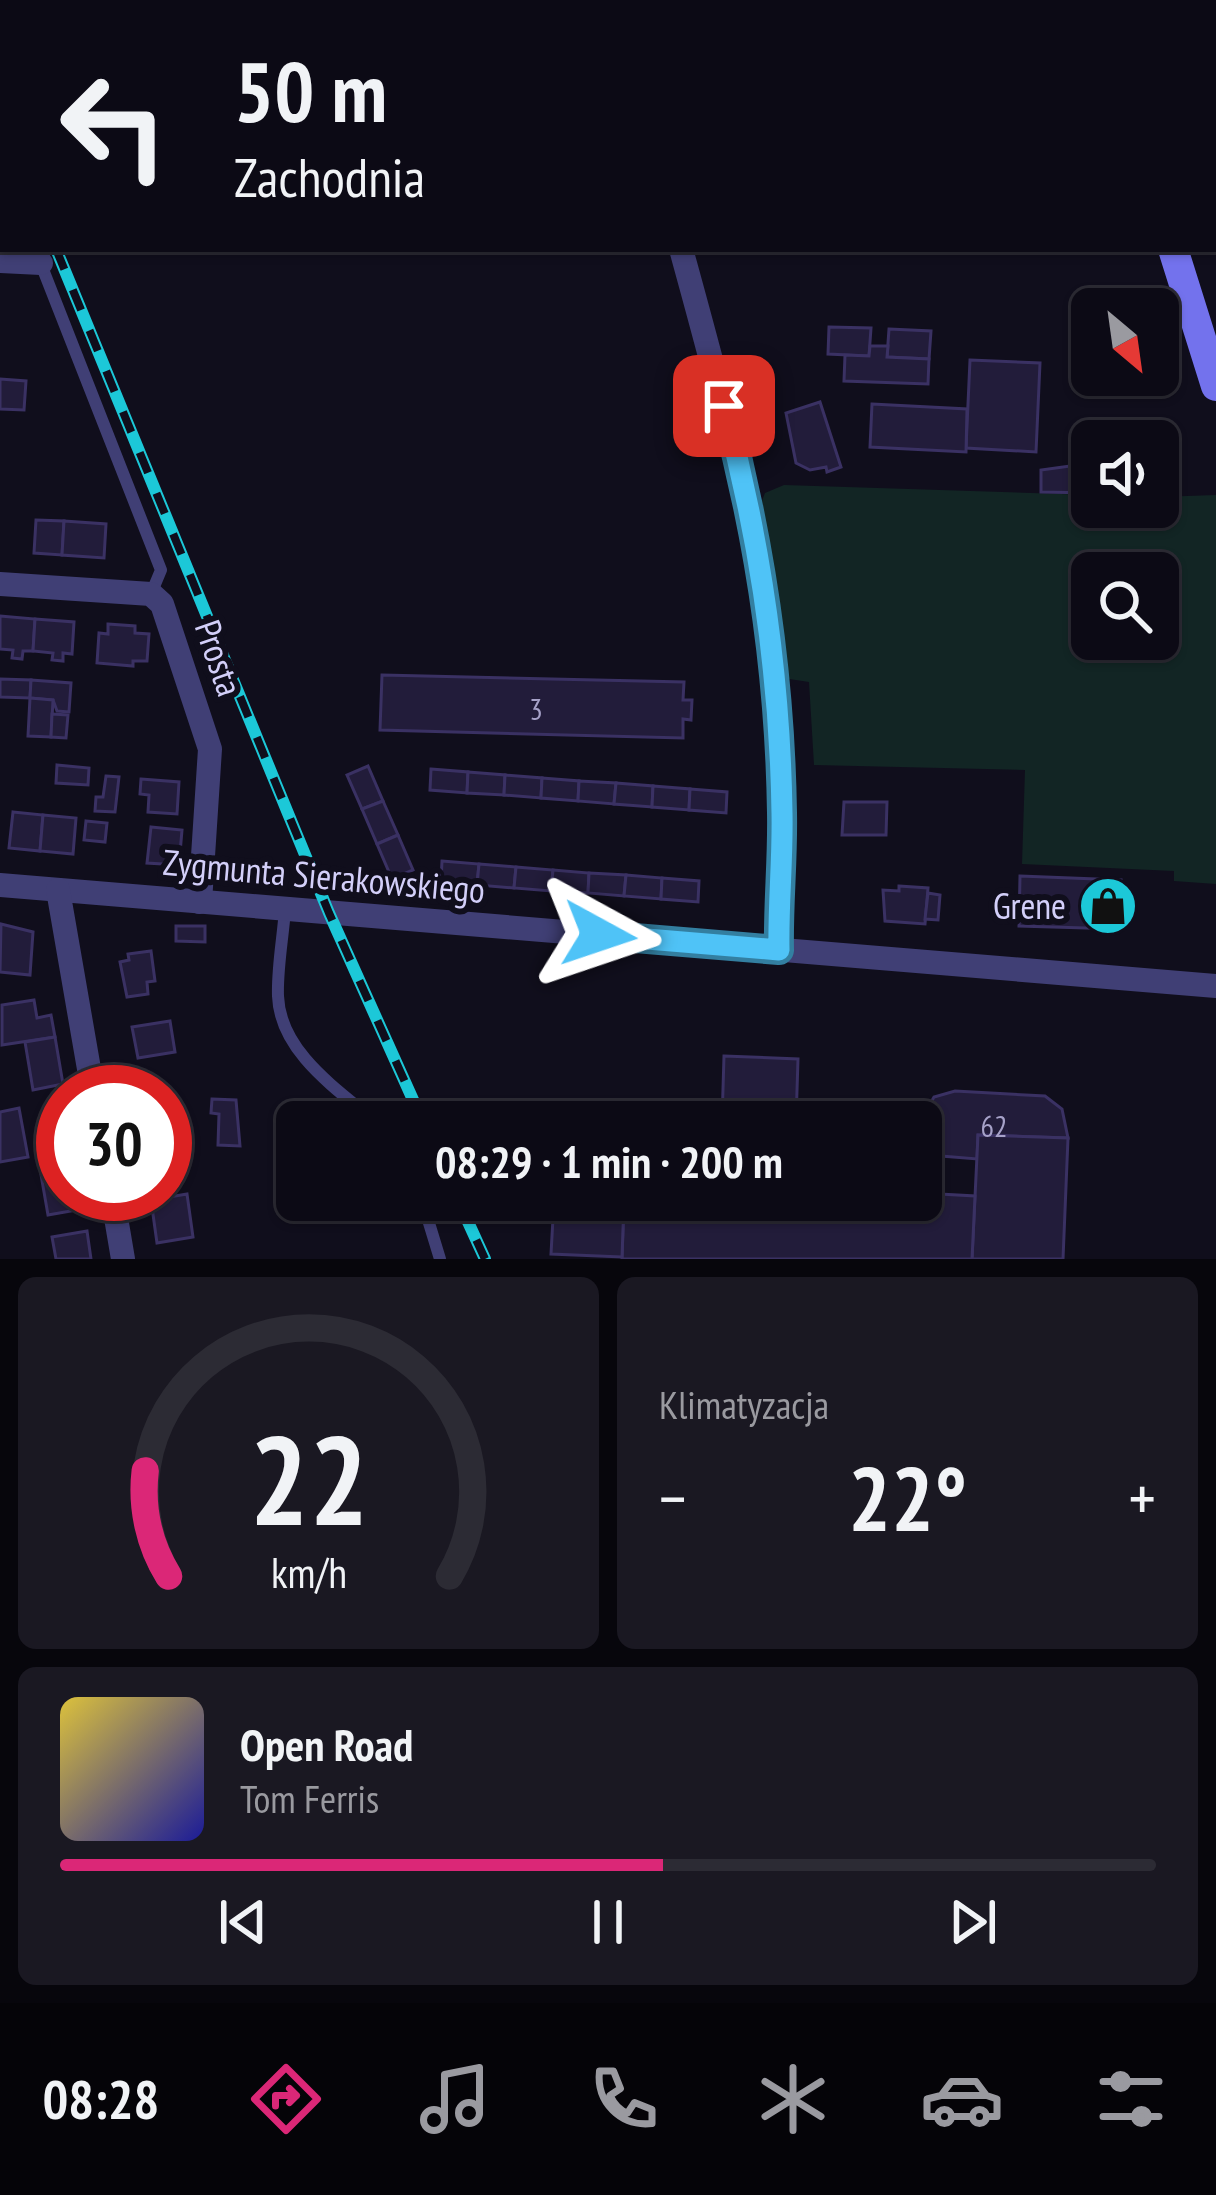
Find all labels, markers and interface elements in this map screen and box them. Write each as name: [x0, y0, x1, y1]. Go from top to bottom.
text: 50 m: [234, 36, 387, 145]
icon: left: [36, 48, 192, 204]
text: Zachodnia: [234, 142, 425, 212]
north arrow: [1071, 288, 1179, 396]
map controls: [1071, 288, 1179, 660]
pin: [673, 355, 775, 457]
icon: arrive: [691, 373, 757, 439]
button: sound: [1071, 420, 1179, 528]
button: search: [1071, 552, 1179, 660]
street label: Prosta: [185, 614, 254, 702]
house number: 3: [529, 689, 543, 728]
street label: Zygmunta Sierakowskiego: [161, 838, 487, 913]
position arrow: [536, 872, 662, 998]
shop icon: Grene: [1077, 875, 1139, 937]
place label: Grene: [993, 882, 1066, 929]
speed limit sign: 30: [36, 1065, 192, 1221]
house number: 62: [981, 1106, 1008, 1145]
text: 08:29 · 1 min · 200 m: [435, 1132, 783, 1190]
text: Klimatyzacja: [659, 1379, 829, 1430]
text: 22: [249, 1398, 368, 1559]
text: 22°: [848, 1439, 967, 1556]
text: −: [659, 1455, 686, 1540]
text: +: [1129, 1455, 1156, 1540]
text: km/h: [270, 1544, 347, 1600]
text: Open Road: [240, 1715, 413, 1773]
text: Tom Ferris: [240, 1773, 379, 1824]
icon: previous: [210, 1889, 276, 1955]
icon: pause: [575, 1889, 641, 1955]
icon: next: [940, 1889, 1006, 1955]
icon: directions: [244, 2057, 328, 2141]
icon: music: [413, 2057, 497, 2141]
icon: phone: [582, 2057, 666, 2141]
icon: climate: [751, 2057, 835, 2141]
icon: car: [920, 2057, 1004, 2141]
icon: filters: [1089, 2057, 1173, 2141]
text: 08:28: [43, 2064, 159, 2134]

